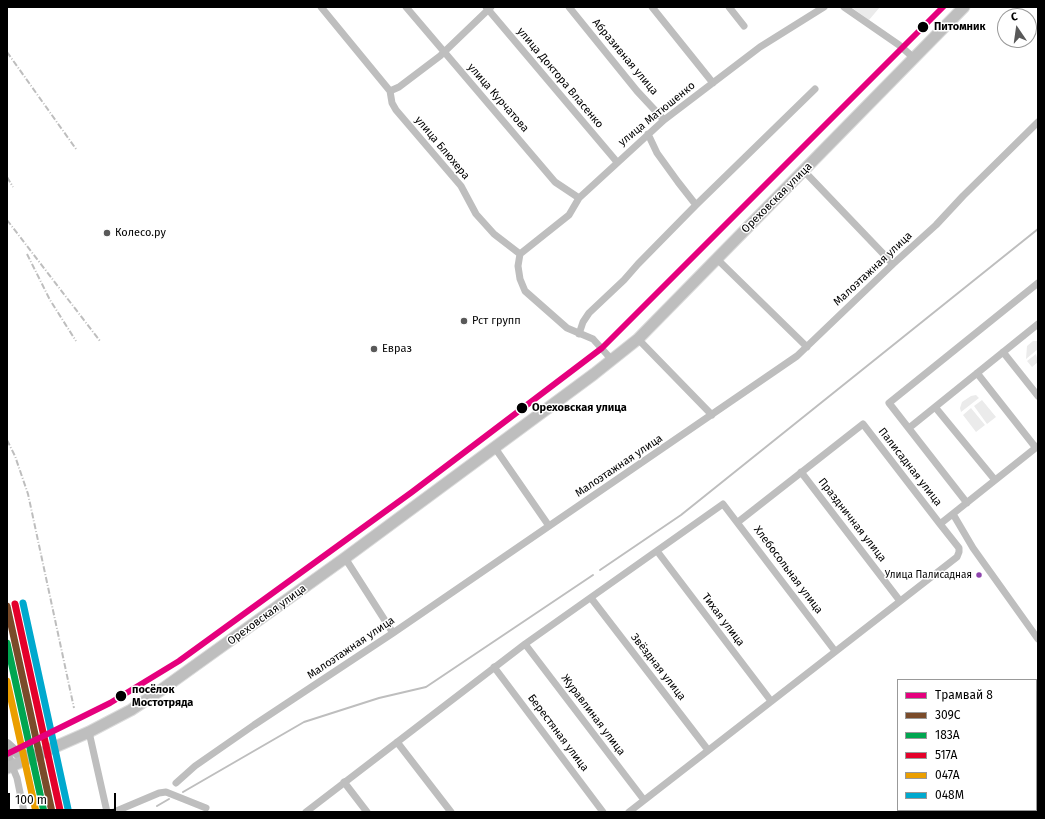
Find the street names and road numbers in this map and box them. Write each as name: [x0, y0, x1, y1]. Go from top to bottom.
street label: Абразивная улица: [589, 16, 661, 98]
street label: улица Доктора Власенко: [514, 25, 606, 131]
street label: улица Курчатова: [465, 61, 531, 135]
street label: улица Матюшенко: [616, 79, 698, 149]
street label: улица Блюхера: [412, 114, 472, 182]
street label: Ореховская улица: [739, 160, 815, 236]
street label: Малоэтажная улица: [831, 229, 915, 309]
street label: Палисадная улица: [875, 425, 945, 509]
street label: Малоэтажная улица: [573, 432, 665, 500]
street label: Праздничная улица: [815, 475, 889, 565]
street label: Хлебосольная улица: [751, 523, 825, 617]
street label: Ореховская улица: [225, 582, 309, 648]
street label: Тихая улица: [699, 591, 747, 649]
street label: Малоэтажная улица: [305, 614, 397, 682]
street label: Звёздная улица: [628, 631, 688, 703]
street label: Журавлиная улица: [558, 672, 628, 758]
street label: Берестяная улица: [525, 692, 591, 774]

